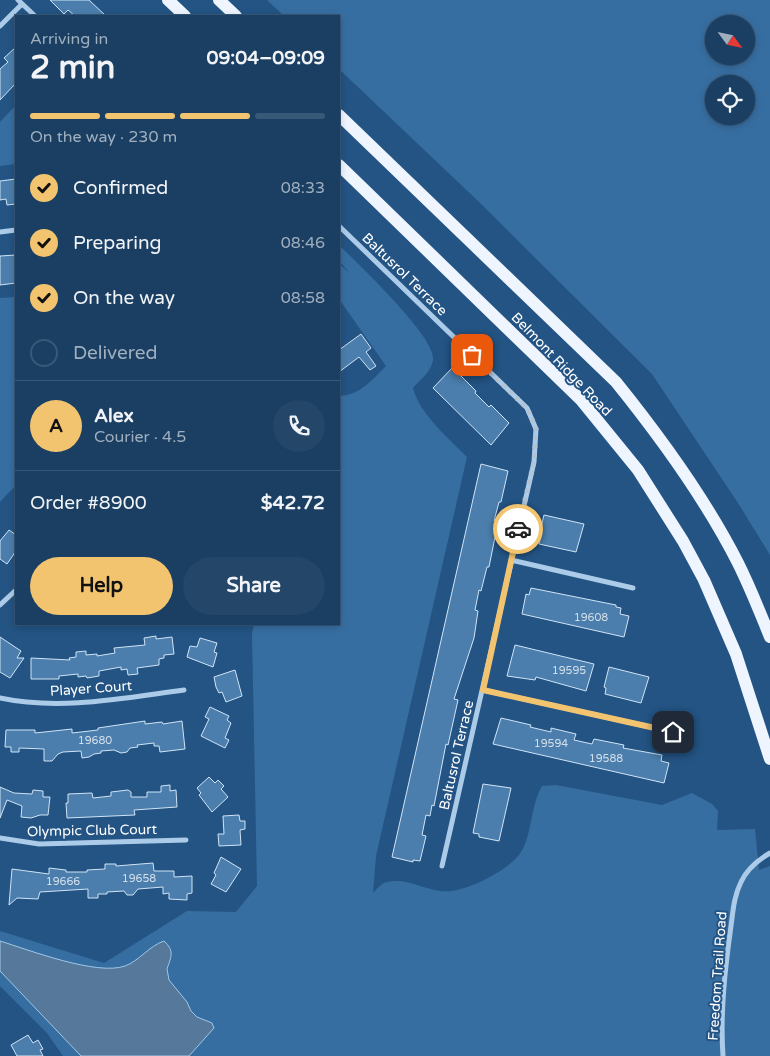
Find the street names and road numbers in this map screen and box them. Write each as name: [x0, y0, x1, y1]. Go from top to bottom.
street label: Baltusrol Terrace: [358, 229, 451, 319]
street label: Belmont Ridge Road: [508, 309, 616, 420]
street label: Player Court: [49, 677, 133, 700]
street label: Baltusrol Terrace: [436, 699, 477, 812]
street label: Olympic Club Court: [27, 821, 158, 840]
street label: Freedom Trail Road: [704, 911, 731, 1041]

